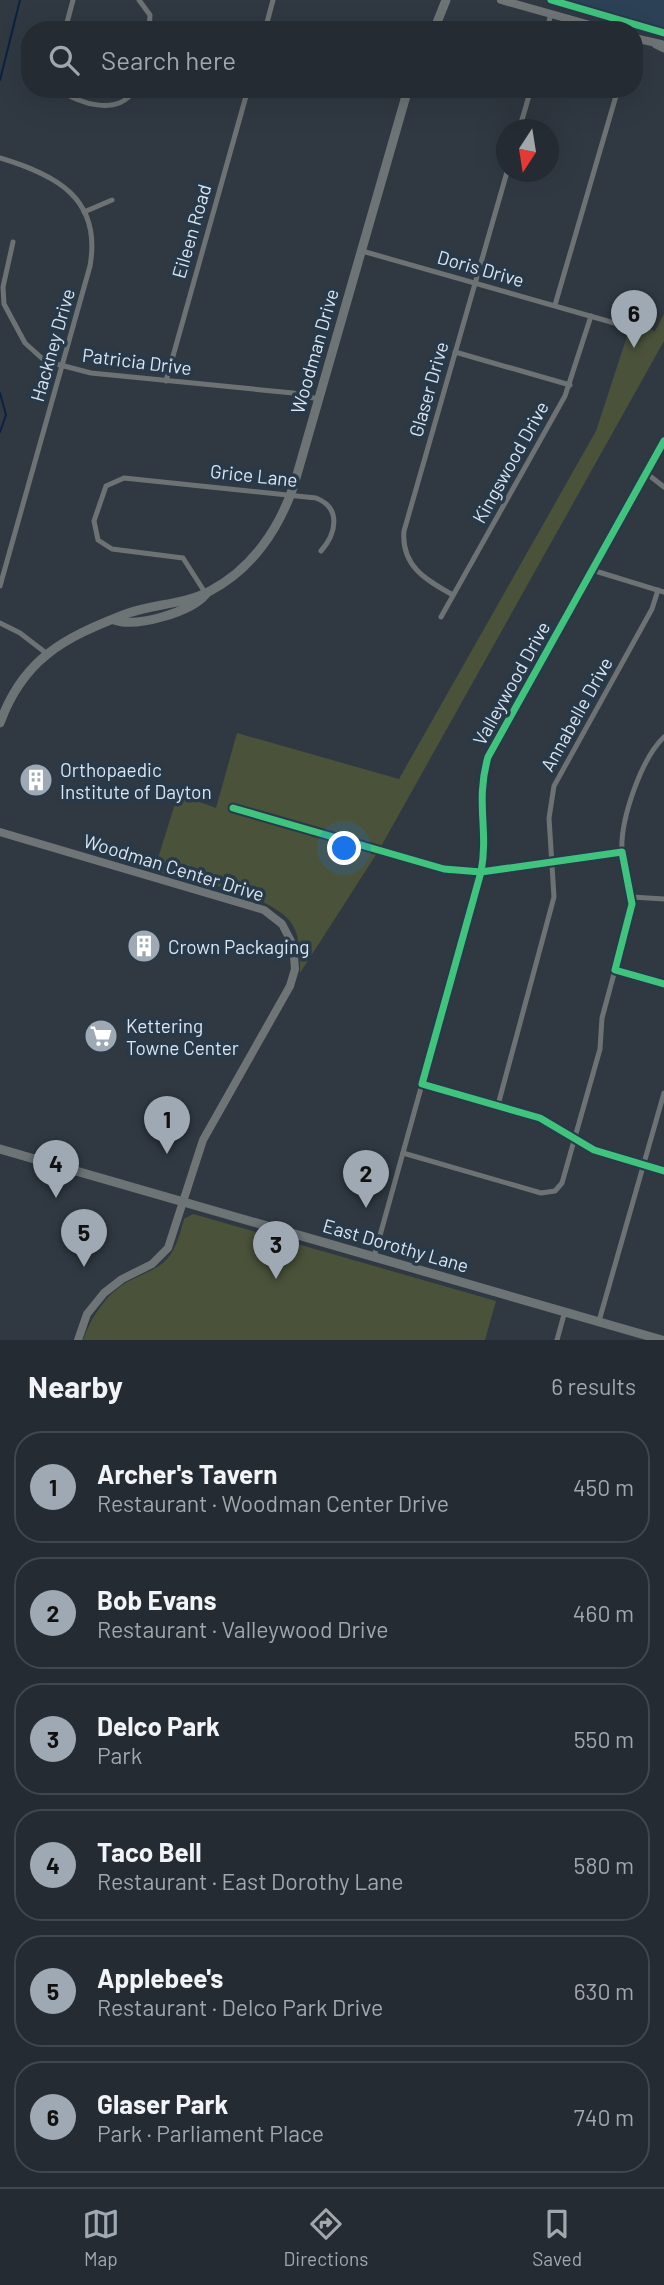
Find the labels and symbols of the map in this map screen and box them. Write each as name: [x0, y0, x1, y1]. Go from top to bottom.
north arrow: [496, 119, 559, 182]
street label: Eileen Road: [167, 181, 215, 281]
street label: Doris Drive: [435, 245, 527, 291]
street label: Hackney Drive: [25, 286, 79, 404]
street label: Woodman Drive: [285, 286, 343, 416]
pin: 6: [611, 290, 657, 348]
street label: Glaser Drive: [403, 339, 453, 439]
street label: Patricia Drive: [81, 343, 193, 379]
street label: Kingswood Drive: [467, 397, 553, 527]
street label: Grice Lane: [209, 459, 299, 491]
street label: Valleywood Drive: [467, 617, 555, 749]
street label: Annabelle Drive: [535, 653, 617, 775]
place label: Orthopaedic Institute of Dayton: [60, 758, 212, 803]
building icon: Orthopaedic Institute of Dayton: [17, 761, 55, 799]
street label: Woodman Center Drive: [81, 829, 267, 905]
your location: [327, 831, 361, 865]
building icon: Crown Packaging: [125, 927, 163, 965]
place label: Crown Packaging: [168, 935, 309, 958]
place label: Kettering Towne Center: [126, 1014, 239, 1059]
supermarket icon: Kettering Towne Center: [82, 1017, 120, 1055]
pin: 1: [144, 1096, 190, 1154]
pin: 4: [33, 1140, 79, 1198]
pin: 2: [343, 1150, 389, 1208]
pin: 5: [61, 1209, 107, 1267]
street label: East Dorothy Lane: [321, 1213, 471, 1277]
pin: 3: [253, 1221, 299, 1279]

